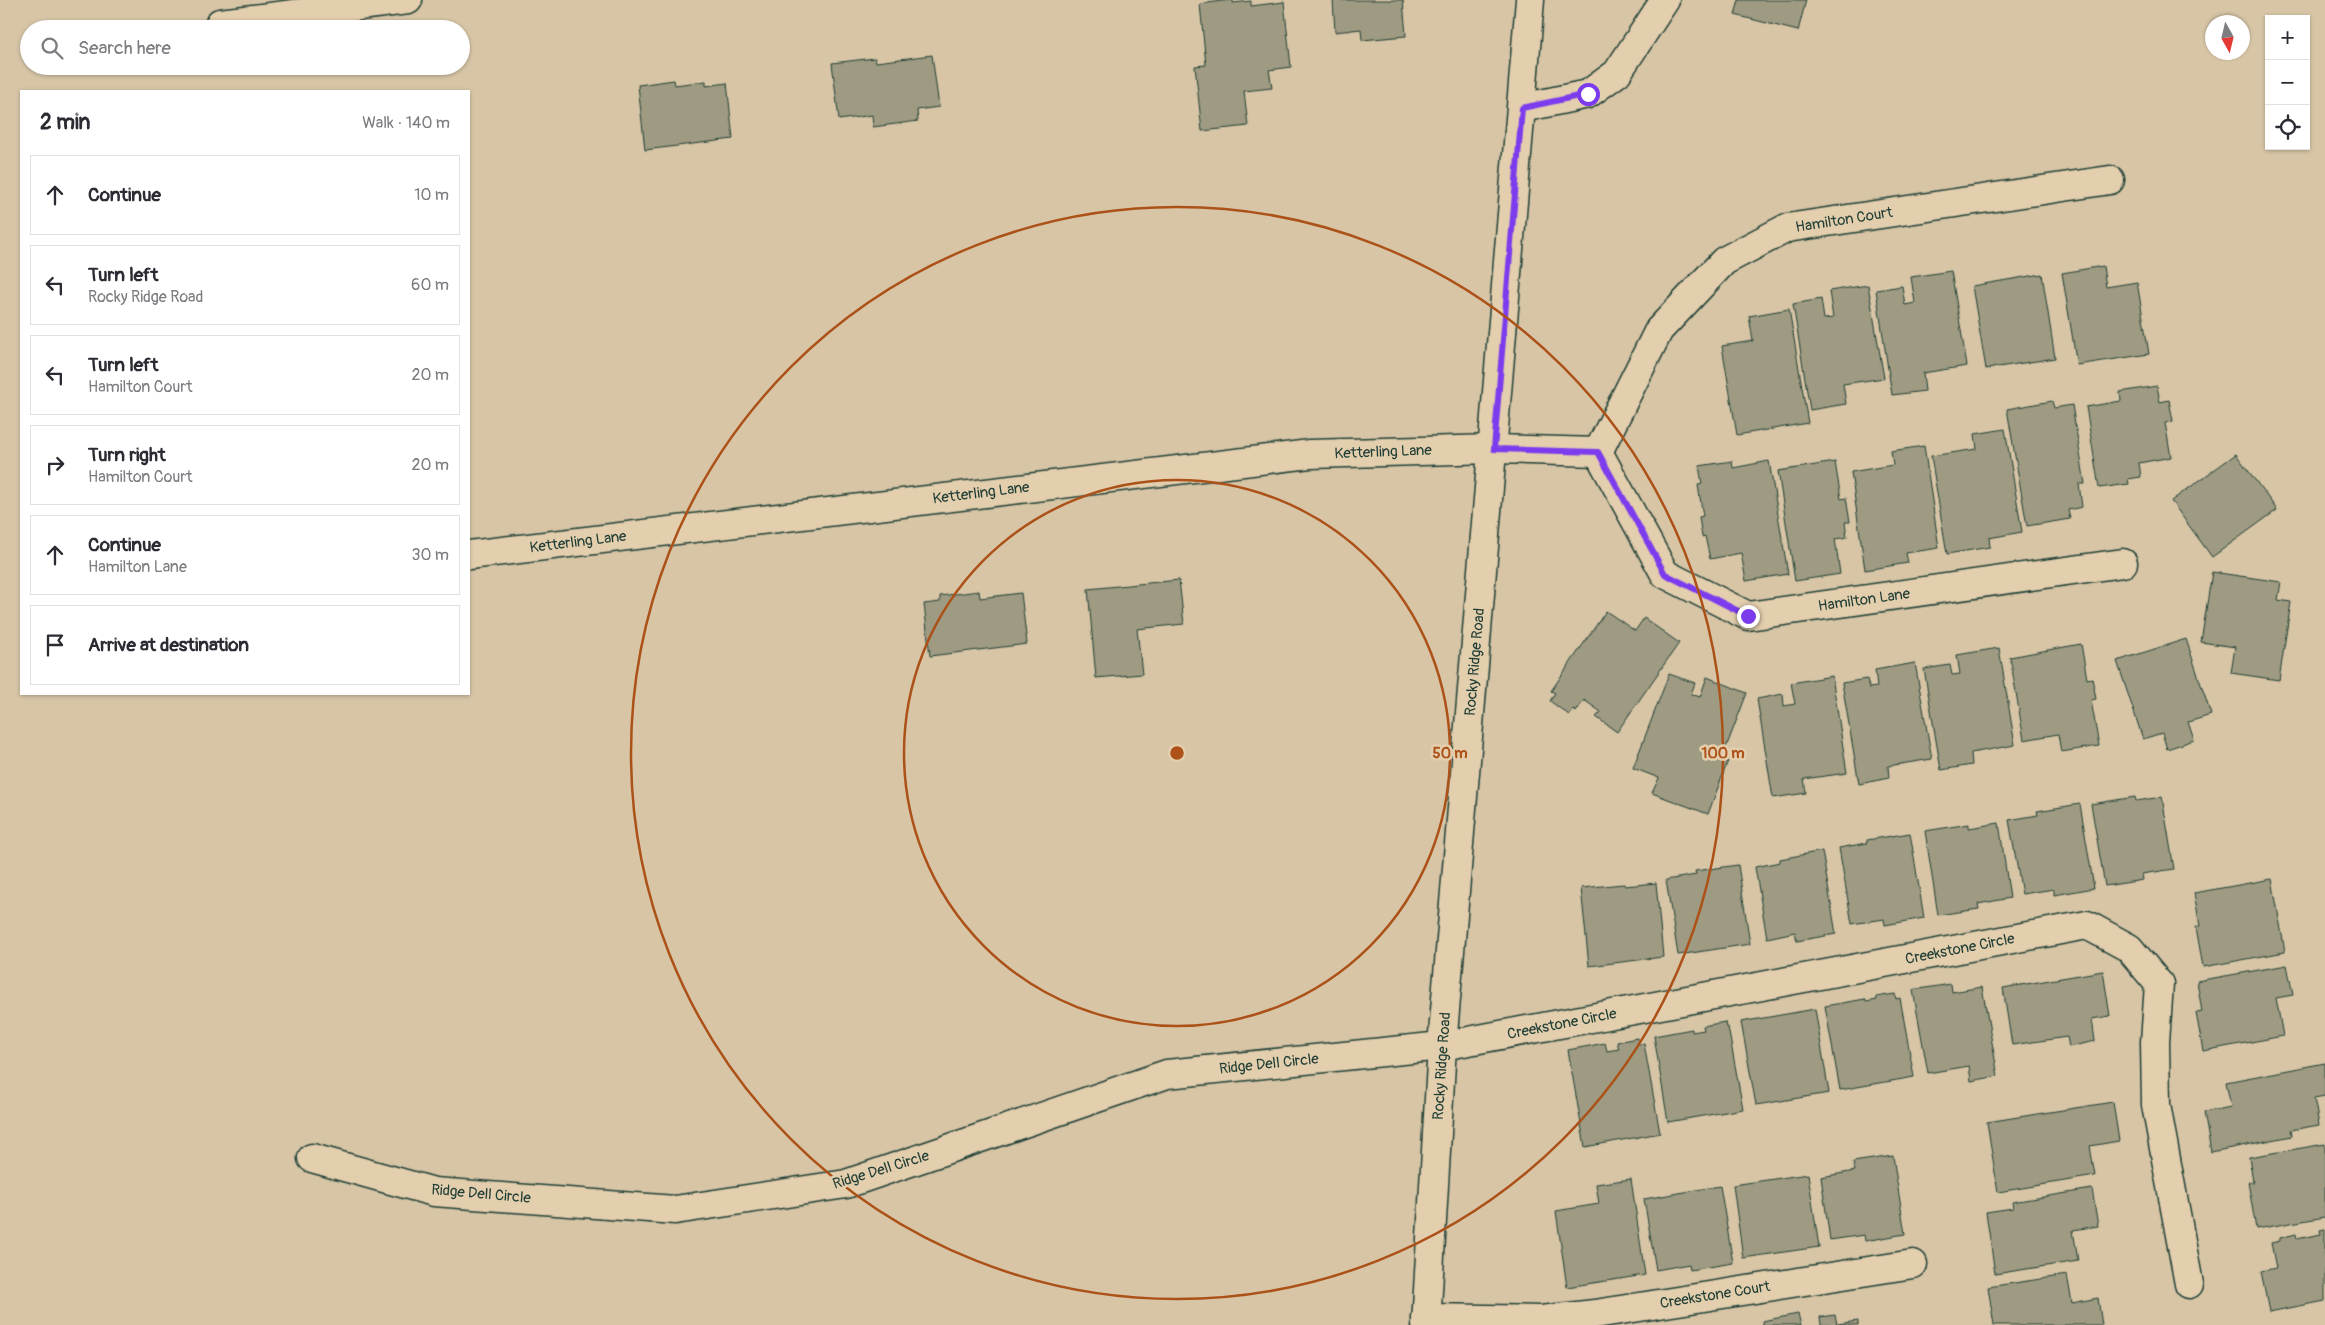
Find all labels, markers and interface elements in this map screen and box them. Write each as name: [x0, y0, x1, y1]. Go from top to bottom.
north arrow: [2205, 15, 2250, 60]
map controls: [2265, 15, 2310, 150]
button: +: [2265, 15, 2310, 60]
search box: [20, 20, 470, 75]
icon: search: [38, 34, 66, 62]
text: Search here: [78, 36, 171, 60]
button: −: [2265, 60, 2310, 105]
route start: [1577, 83, 1600, 106]
button: locate: [2265, 105, 2310, 150]
text: 2 min: [40, 109, 90, 136]
text: Walk · 140 m: [362, 113, 450, 133]
icon: ahead: [41, 181, 69, 209]
text: Continue: [88, 183, 161, 207]
text: 10 m: [414, 185, 449, 205]
street label: Hamilton Court: [1794, 203, 1895, 237]
text: Turn left: [88, 263, 158, 287]
icon: left: [41, 271, 69, 299]
text: 60 m: [411, 275, 449, 295]
text: Rocky Ridge Road: [88, 287, 203, 307]
text: Turn left: [88, 353, 158, 377]
icon: left: [41, 361, 69, 389]
text: 20 m: [411, 365, 449, 385]
text: Hamilton Court: [88, 377, 193, 397]
street label: Ketterling Lane: [1334, 441, 1433, 463]
text: Turn right: [88, 443, 166, 467]
icon: right: [41, 451, 69, 479]
text: 20 m: [411, 455, 449, 475]
text: Hamilton Court: [88, 467, 193, 487]
street label: Ketterling Lane: [931, 478, 1031, 508]
street label: Ketterling Lane: [528, 527, 628, 557]
text: Continue: [88, 533, 161, 557]
icon: ahead: [41, 541, 69, 569]
text: 30 m: [411, 545, 449, 565]
text: Hamilton Lane: [88, 557, 187, 577]
street label: Hamilton Lane: [1817, 584, 1912, 616]
route end: [1737, 605, 1760, 628]
street label: Rocky Ridge Road: [1461, 607, 1489, 717]
icon: arrive: [41, 631, 69, 659]
text: Arrive at destination: [88, 633, 249, 657]
centre of rings: [1168, 744, 1186, 762]
text: 50 m: [1433, 744, 1467, 763]
text: 100 m: [1702, 744, 1744, 763]
street label: Creekstone Circle: [1904, 929, 2017, 969]
street label: Creekstone Circle: [1506, 1004, 1619, 1044]
street label: Rocky Ridge Road: [1429, 1011, 1455, 1121]
street label: Ridge Dell Circle: [1218, 1049, 1320, 1079]
street label: Ridge Dell Circle: [830, 1146, 932, 1194]
street label: Ridge Dell Circle: [430, 1180, 532, 1208]
street label: Creekstone Court: [1658, 1277, 1772, 1313]

